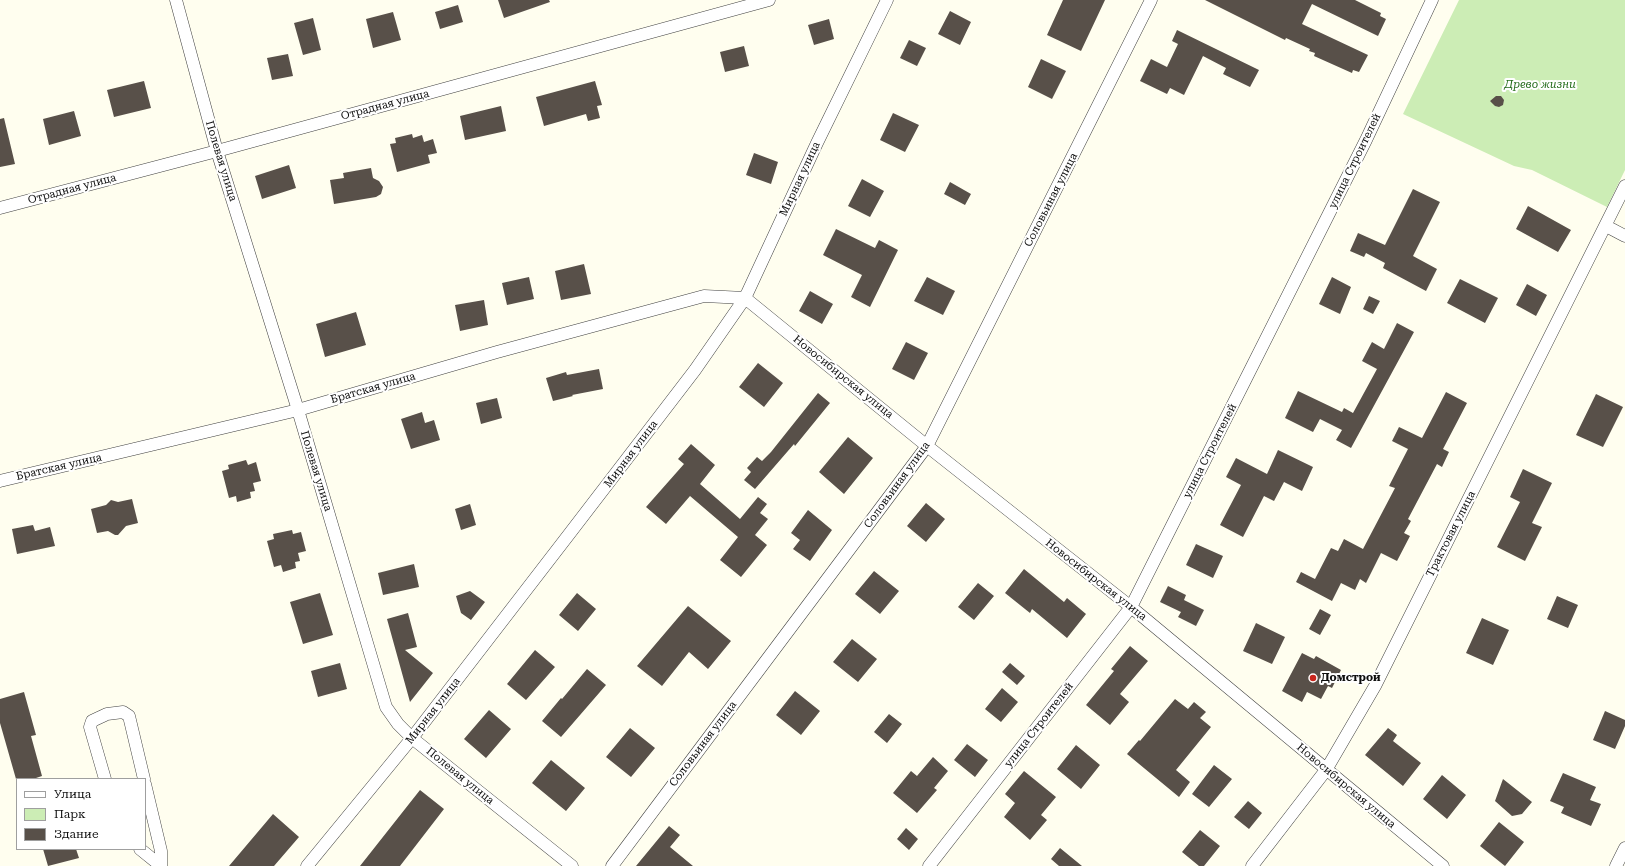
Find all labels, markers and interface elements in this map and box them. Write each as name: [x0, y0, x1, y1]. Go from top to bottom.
park label: Древо жизни: [1504, 78, 1576, 92]
street label: Отрадная улица: [339, 87, 431, 123]
street label: улица Строителей: [1326, 111, 1384, 211]
street label: Полевая улица: [202, 119, 240, 203]
street label: Мирная улица: [777, 140, 823, 218]
street label: Соловьиная улица: [1022, 151, 1080, 249]
street label: Отрадная улица: [26, 171, 118, 207]
street label: Новосибирская улица: [790, 333, 896, 421]
street label: Братская улица: [329, 370, 417, 406]
street label: улица Строителей: [1180, 402, 1240, 500]
street label: Мирная улица: [601, 418, 661, 490]
street label: Полевая улица: [297, 429, 335, 513]
street label: Соловьиная улица: [861, 439, 933, 531]
street label: Братская улица: [15, 451, 103, 483]
street label: Трактовая улица: [1424, 489, 1478, 579]
street label: Новосибирская улица: [1043, 536, 1149, 624]
place label: Домстрой: [1321, 671, 1381, 685]
marker: Домстрой: [1308, 673, 1318, 683]
street label: Мирная улица: [403, 675, 463, 747]
street label: улица Строителей: [1002, 680, 1076, 770]
street label: Соловьиная улица: [667, 699, 739, 789]
street label: Новосибирская улица: [1294, 741, 1398, 831]
street label: Полевая улица: [423, 745, 497, 807]
legend: [16, 778, 146, 850]
text: Улица: [54, 787, 91, 801]
text: Парк: [54, 807, 86, 821]
text: Здание: [54, 827, 98, 841]

